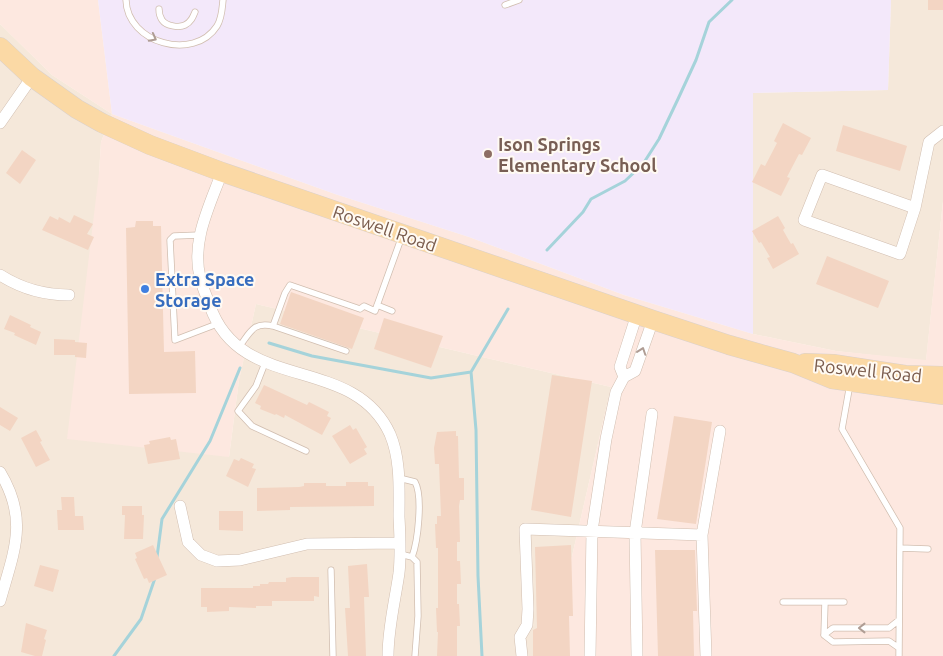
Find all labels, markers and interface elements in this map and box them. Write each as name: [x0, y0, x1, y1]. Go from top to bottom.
one-way arrow: [147, 32, 156, 42]
place label: Ison Springs Elementary School: [498, 134, 657, 175]
marker: Ison Springs Elementary School: [482, 148, 494, 160]
street label: Roswell Road: [330, 201, 440, 255]
place label: Extra Space Storage: [155, 269, 255, 310]
marker: Extra Space Storage: [139, 283, 151, 295]
one-way arrow: [636, 348, 646, 356]
street label: Roswell Road: [813, 354, 923, 386]
one-way arrow: [858, 623, 866, 633]

